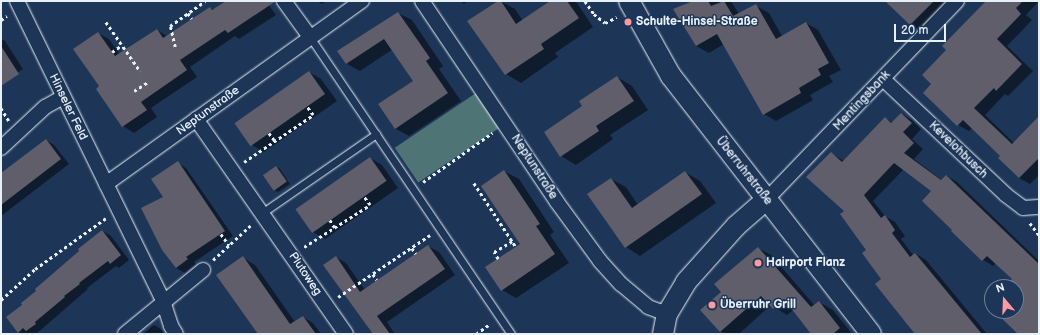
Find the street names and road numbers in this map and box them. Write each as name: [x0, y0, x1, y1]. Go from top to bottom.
street label: Mentingsbank: [831, 68, 893, 134]
street label: Hinseler Feld: [46, 71, 90, 143]
street label: Neptunstraße: [174, 83, 242, 139]
street label: Kevelohbusch: [926, 118, 990, 182]
street label: Neptunstraße: [508, 132, 560, 202]
street label: Überruhrstraße: [713, 134, 775, 208]
street label: Plutoweg: [285, 250, 325, 298]

